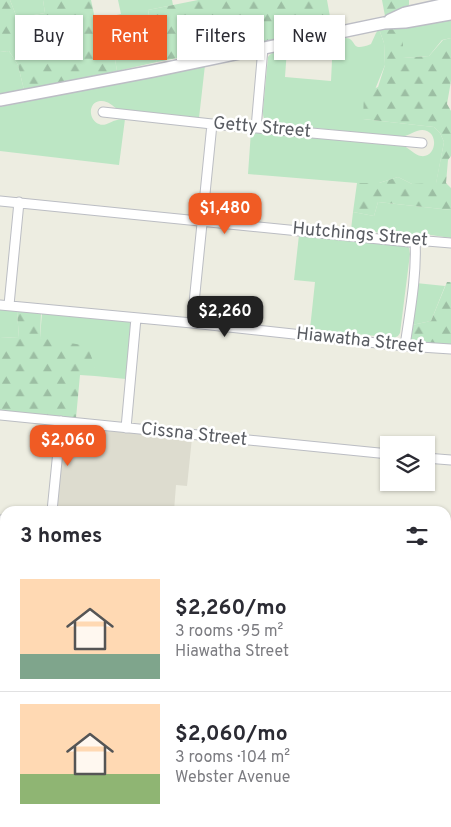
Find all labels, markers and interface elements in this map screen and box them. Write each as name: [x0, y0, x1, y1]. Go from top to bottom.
chip: Buy: [15, 15, 83, 60]
chip: Rent: [93, 15, 167, 60]
chip: Filters: [177, 15, 264, 60]
chip: New: [274, 15, 345, 60]
street label: Getty Street: [212, 112, 312, 144]
pin: $1,480: [184, 192, 266, 235]
text: $1,480: [200, 199, 250, 219]
street label: Hutchings Street: [291, 218, 429, 252]
pin: $2,260: [184, 296, 266, 338]
text: $2,260: [198, 302, 252, 322]
street label: Hiawatha Street: [295, 323, 425, 359]
street label: Cissna Street: [140, 418, 248, 452]
pin: $2,060: [27, 424, 109, 467]
text: $2,060: [41, 431, 95, 451]
map controls: [380, 436, 435, 491]
button: layers: [380, 436, 435, 491]
icon: filters: [403, 522, 431, 550]
text: 3 homes: [20, 523, 102, 550]
text: $2,260/mo: [175, 595, 287, 622]
icon: home: [60, 599, 120, 659]
text: 3 rooms · 95 m²: [175, 622, 283, 642]
text: Hiawatha Street: [175, 642, 289, 662]
text: $2,060/mo: [175, 721, 288, 748]
icon: home: [60, 724, 120, 784]
text: 3 rooms · 104 m²: [175, 748, 290, 768]
text: Webster Avenue: [175, 768, 290, 788]

